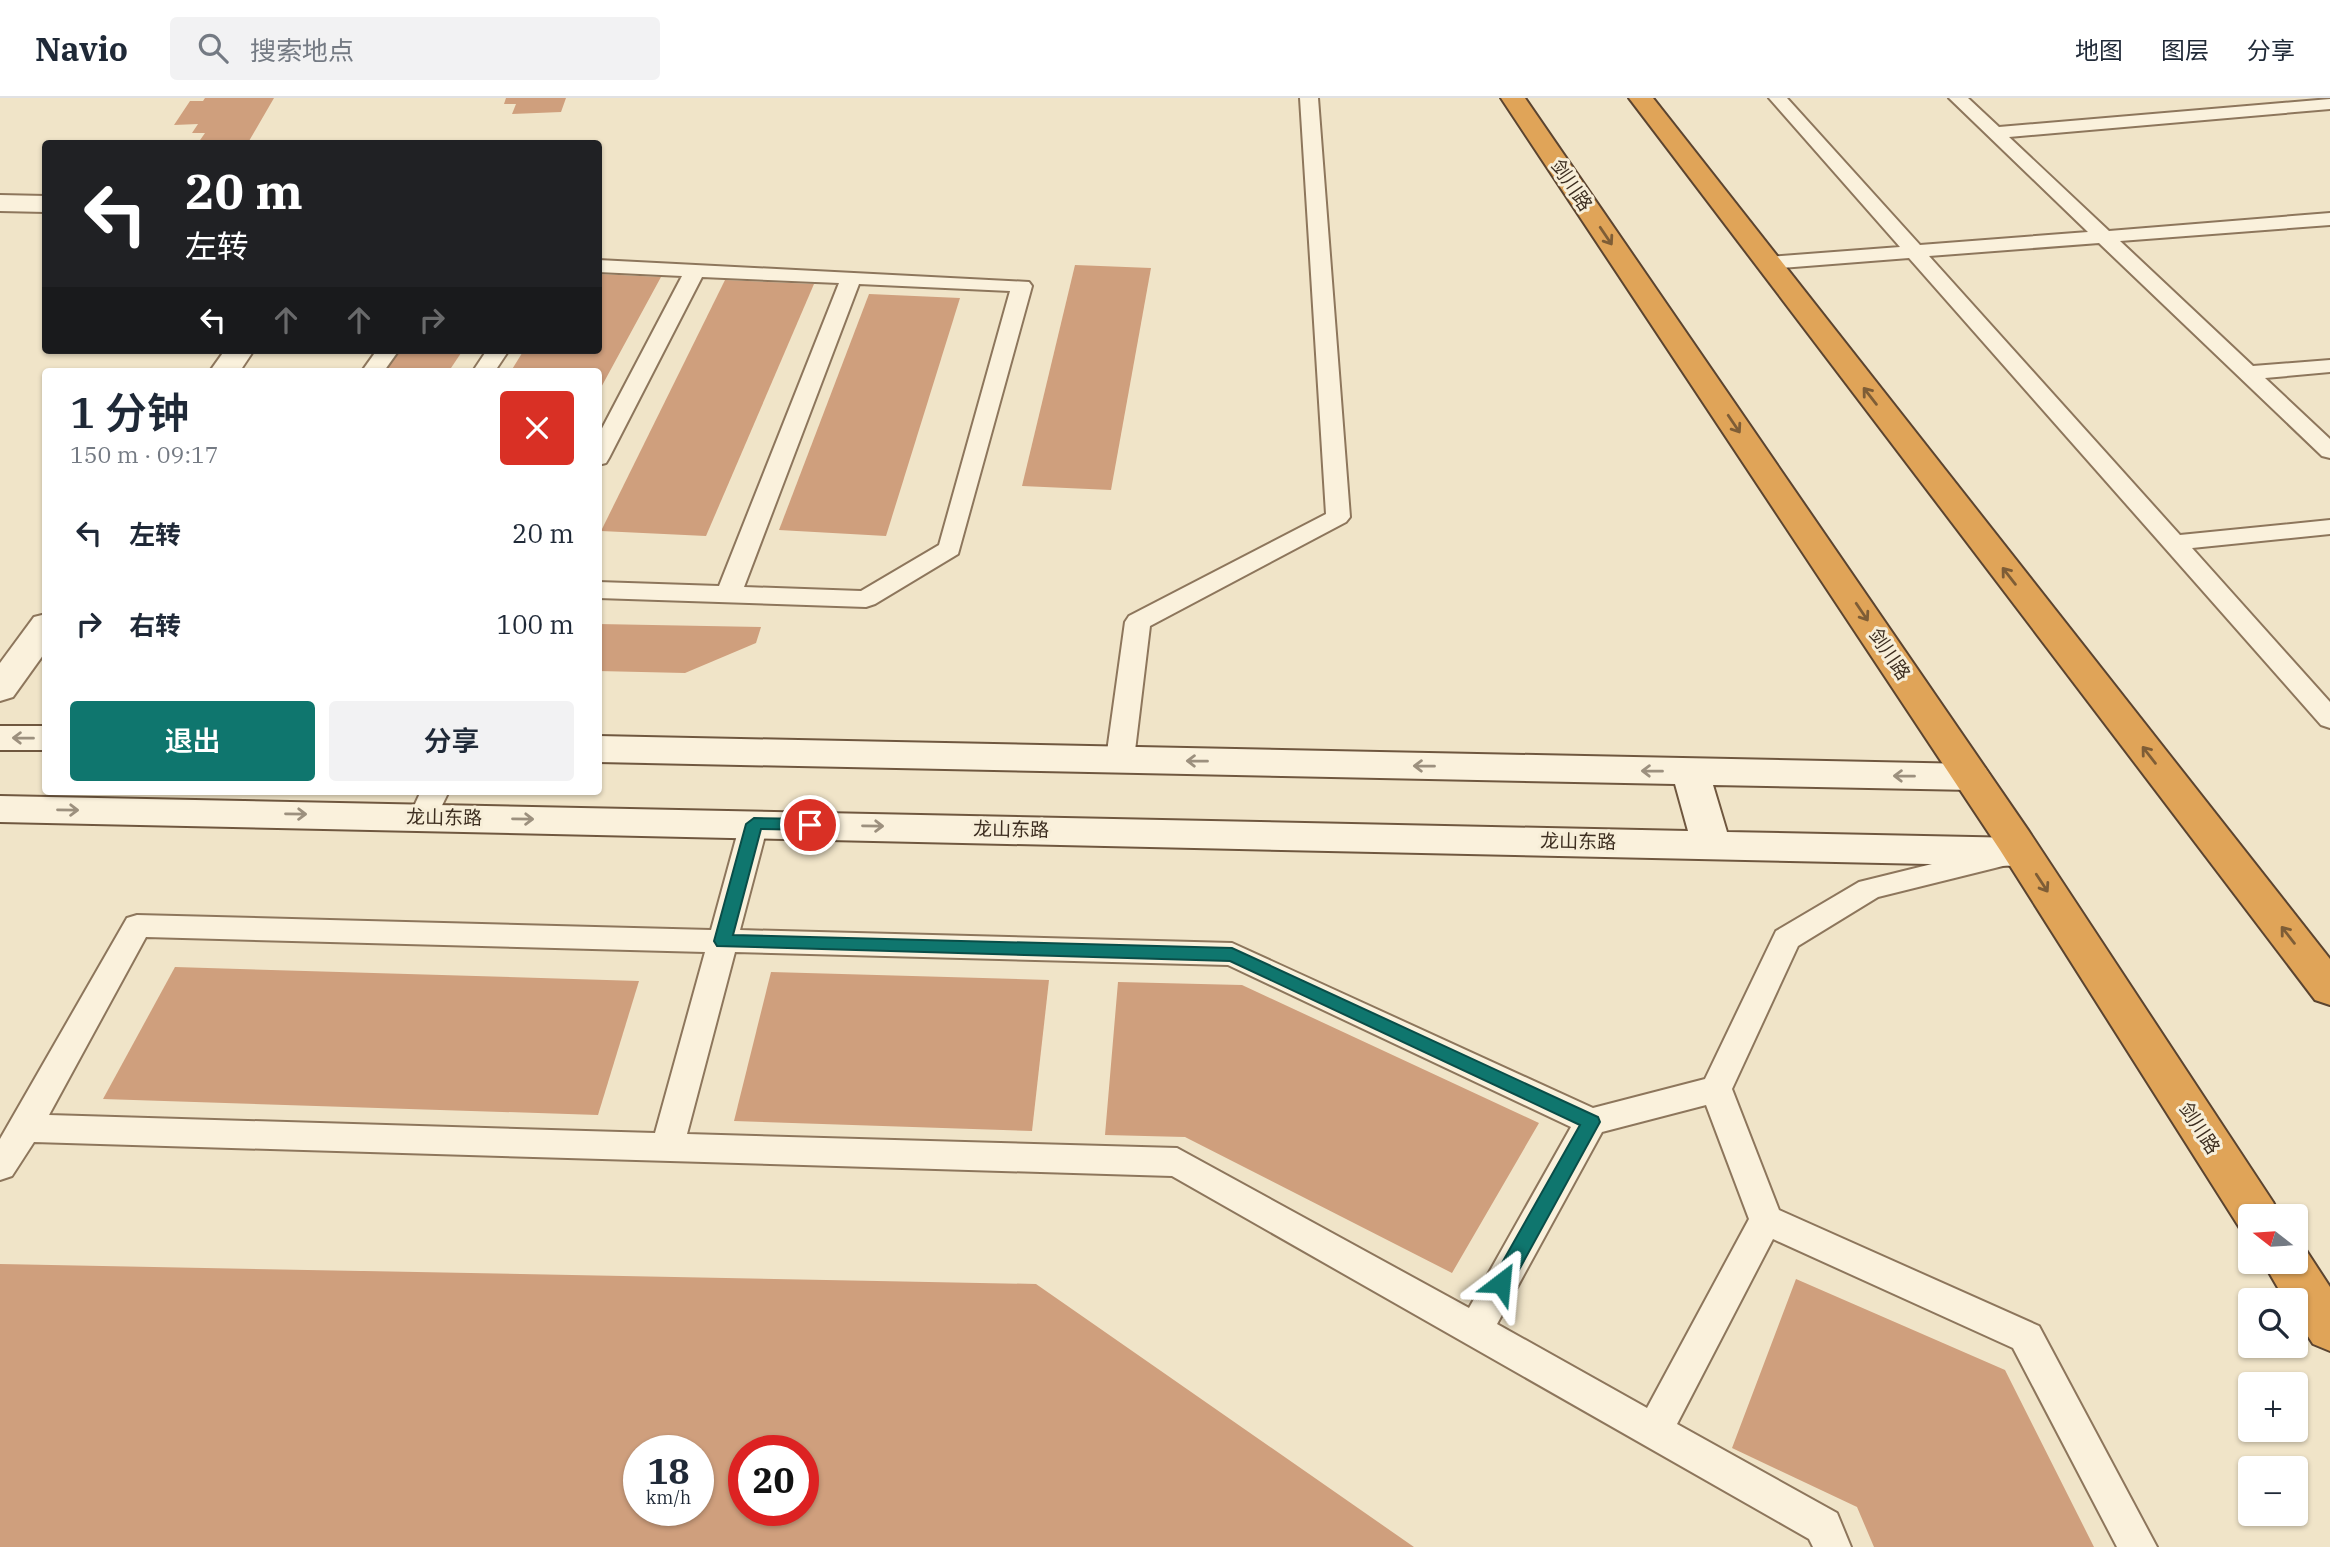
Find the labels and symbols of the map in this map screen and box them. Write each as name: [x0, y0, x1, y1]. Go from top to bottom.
street label: 剑川路: [1546, 155, 1598, 215]
one-way arrow: [1600, 225, 1614, 245]
one-way arrow: [1863, 387, 1878, 405]
one-way arrow: [1727, 414, 1741, 433]
one-way arrow: [2002, 567, 2017, 585]
one-way arrow: [1855, 602, 1869, 621]
street label: 剑川路: [1864, 624, 1916, 684]
one-way arrow: [12, 731, 35, 745]
one-way arrow: [2141, 747, 2156, 765]
one-way arrow: [1185, 754, 1208, 767]
one-way arrow: [1413, 759, 1436, 772]
one-way arrow: [1640, 764, 1663, 778]
one-way arrow: [1892, 769, 1915, 783]
pin: [780, 795, 840, 855]
one-way arrow: [56, 803, 79, 817]
street label: 龙山东路: [406, 804, 482, 830]
one-way arrow: [284, 808, 307, 821]
one-way arrow: [511, 812, 534, 826]
street label: 龙山东路: [973, 816, 1049, 842]
one-way arrow: [861, 819, 884, 833]
street label: 龙山东路: [1540, 828, 1616, 854]
one-way arrow: [2035, 873, 2049, 893]
one-way arrow: [2281, 926, 2296, 945]
street label: 剑川路: [2174, 1098, 2226, 1158]
north arrow: [2238, 1204, 2308, 1274]
position arrow: [1464, 1246, 1538, 1320]
speed limit sign: 20: [728, 1435, 819, 1526]

